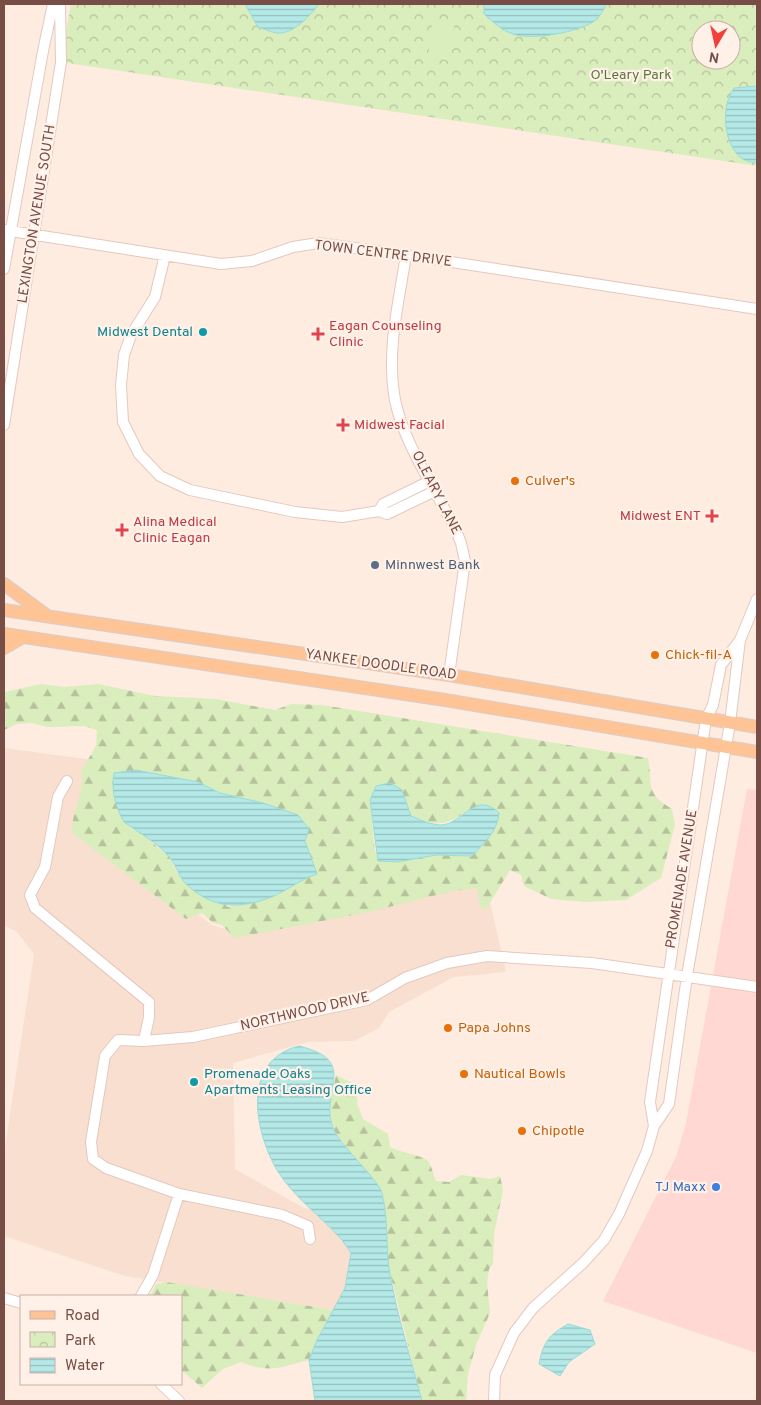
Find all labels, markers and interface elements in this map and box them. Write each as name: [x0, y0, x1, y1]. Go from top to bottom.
north arrow: [691, 20, 741, 70]
text: N: [708, 47, 721, 66]
park label: O'Leary Park: [590, 67, 672, 84]
street label: LEXINGTON AVENUE SOUTH: [14, 123, 60, 305]
street label: TOWN CENTRE DRIVE: [313, 237, 453, 271]
place label: Eagan Counseling Clinic: [329, 318, 442, 351]
place label: Midwest Dental: [97, 324, 193, 341]
marker: Midwest Dental: [197, 326, 209, 338]
marker: Eagan Counseling Clinic: [311, 327, 325, 341]
place label: Midwest Facial: [354, 417, 445, 434]
marker: Midwest Facial: [336, 418, 350, 432]
street label: OLEARY LANE: [408, 448, 464, 538]
place label: Culver's: [525, 473, 575, 490]
marker: Culver's: [509, 475, 521, 487]
place label: Midwest ENT: [620, 508, 701, 525]
marker: Midwest ENT: [705, 509, 719, 523]
place label: Alina Medical Clinic Eagan: [133, 514, 217, 547]
marker: Alina Medical Clinic Eagan: [115, 523, 129, 537]
place label: Minnwest Bank: [385, 557, 480, 574]
marker: Minnwest Bank: [369, 559, 381, 571]
street label: YANKEE DOODLE ROAD: [304, 646, 458, 684]
place label: Chick-fil-A: [665, 647, 732, 664]
marker: Chick-fil-A: [649, 649, 661, 661]
street label: PROMENADE AVENUE: [663, 808, 701, 950]
street label: NORTHWOOD DRIVE: [239, 989, 371, 1035]
place label: Papa Johns: [458, 1020, 531, 1037]
marker: Papa Johns: [442, 1022, 454, 1034]
place label: Promenade Oaks Apartments Leasing Office: [204, 1066, 372, 1099]
place label: Nautical Bowls: [474, 1066, 566, 1083]
marker: Nautical Bowls: [458, 1068, 470, 1080]
marker: Promenade Oaks Apartments Leasing Office: [188, 1076, 200, 1088]
place label: Chipotle: [532, 1123, 585, 1140]
marker: Chipotle: [516, 1125, 528, 1137]
place label: TJ Maxx: [655, 1179, 706, 1196]
marker: TJ Maxx: [710, 1181, 722, 1193]
legend: [20, 1295, 182, 1385]
text: Road: [65, 1307, 100, 1326]
text: Park: [65, 1332, 96, 1351]
text: Water: [65, 1357, 105, 1376]

